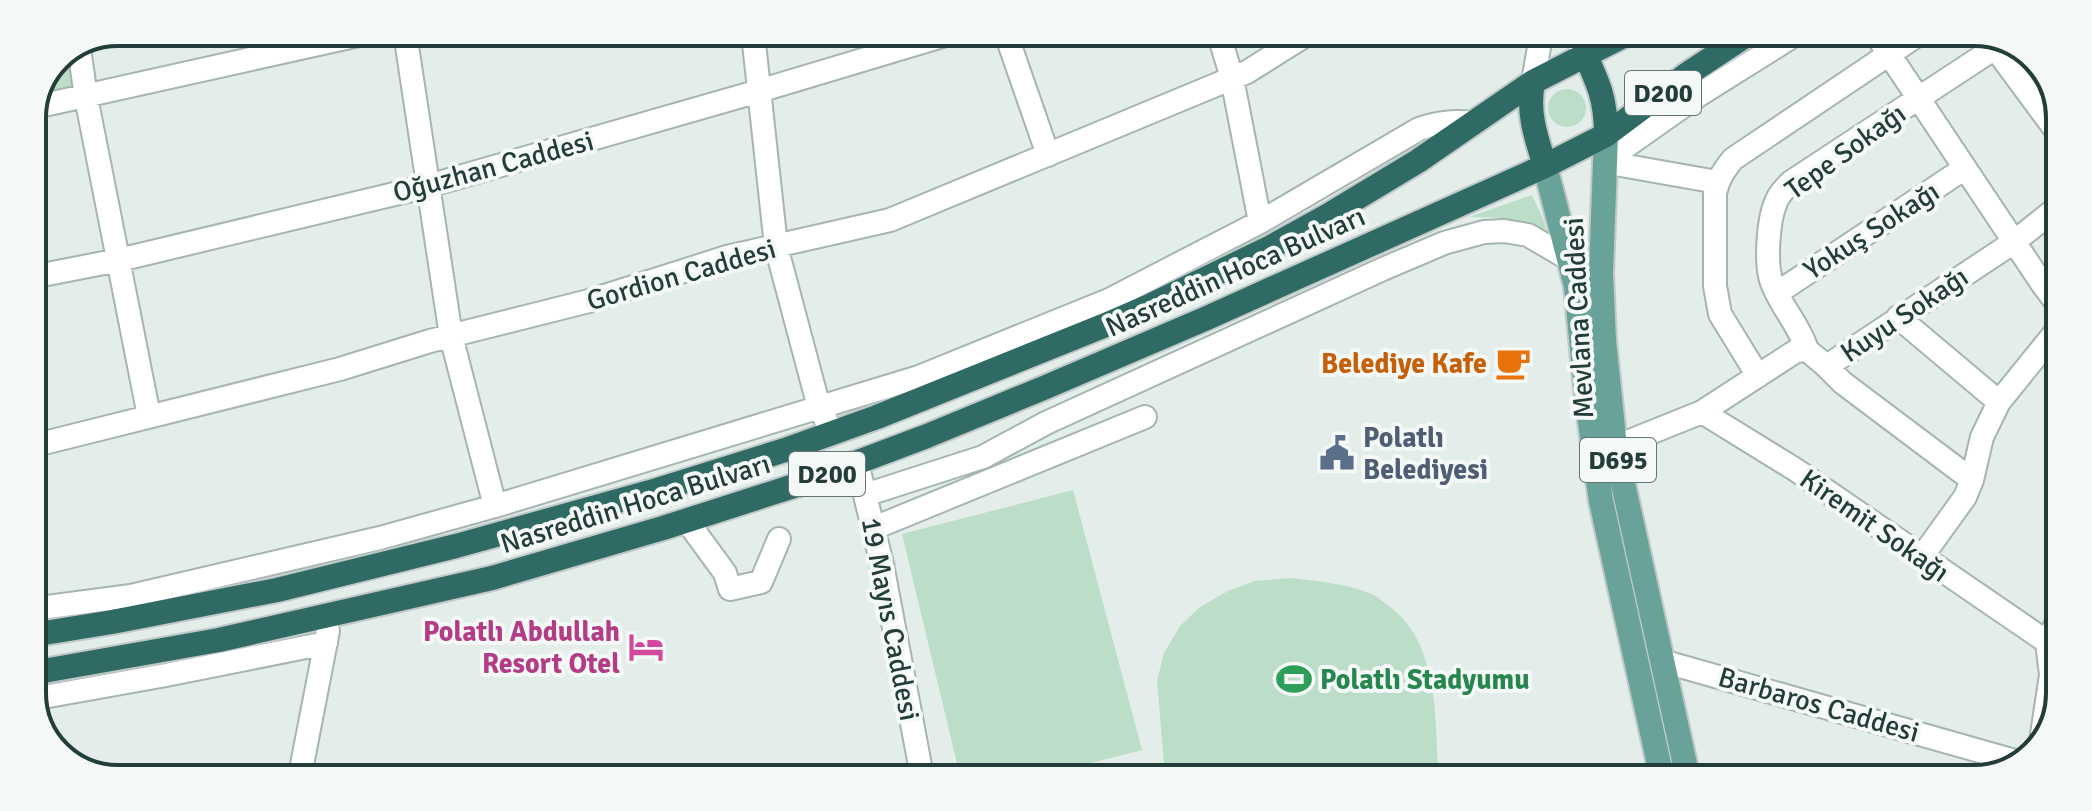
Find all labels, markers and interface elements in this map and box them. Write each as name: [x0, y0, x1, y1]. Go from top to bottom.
road number: D200: [1625, 71, 1701, 115]
street label: Tepe Sokağı: [1779, 97, 1913, 207]
street label: Oğuzhan Caddesi: [389, 124, 597, 210]
street label: Yokuş Sokağı: [1797, 174, 1946, 287]
street label: Nasreddin Hoca Bulvarı: [1100, 199, 1370, 344]
street label: Mevlana Caddesi: [1557, 216, 1601, 419]
street label: Gordion Caddesi: [583, 232, 780, 318]
street label: Kuyu Sokağı: [1834, 260, 1975, 370]
cafe icon: Belediye Kafe: [1494, 344, 1532, 382]
place label: Belediye Kafe: [1321, 347, 1487, 381]
place label: Polatlı Belediyesi: [1363, 421, 1488, 487]
public building icon: Polatlı Belediyesi: [1318, 434, 1356, 472]
road number: D695: [1580, 438, 1656, 482]
street label: Nasreddin Hoca Bulvarı: [496, 447, 774, 561]
road number: D200: [789, 452, 865, 496]
street label: Kiremit Sokağı: [1793, 462, 1956, 590]
street label: 19 Mayıs Caddesi: [854, 515, 926, 724]
place label: Polatlı Abdullah Resort Otel: [423, 615, 620, 681]
hotel icon: Polatlı Abdullah Resort Otel: [627, 628, 665, 666]
sports icon: Polatlı Stadyumu: [1275, 660, 1313, 698]
street label: Barbaros Caddesi: [1714, 660, 1923, 750]
place label: Polatlı Stadyumu: [1320, 663, 1530, 697]

